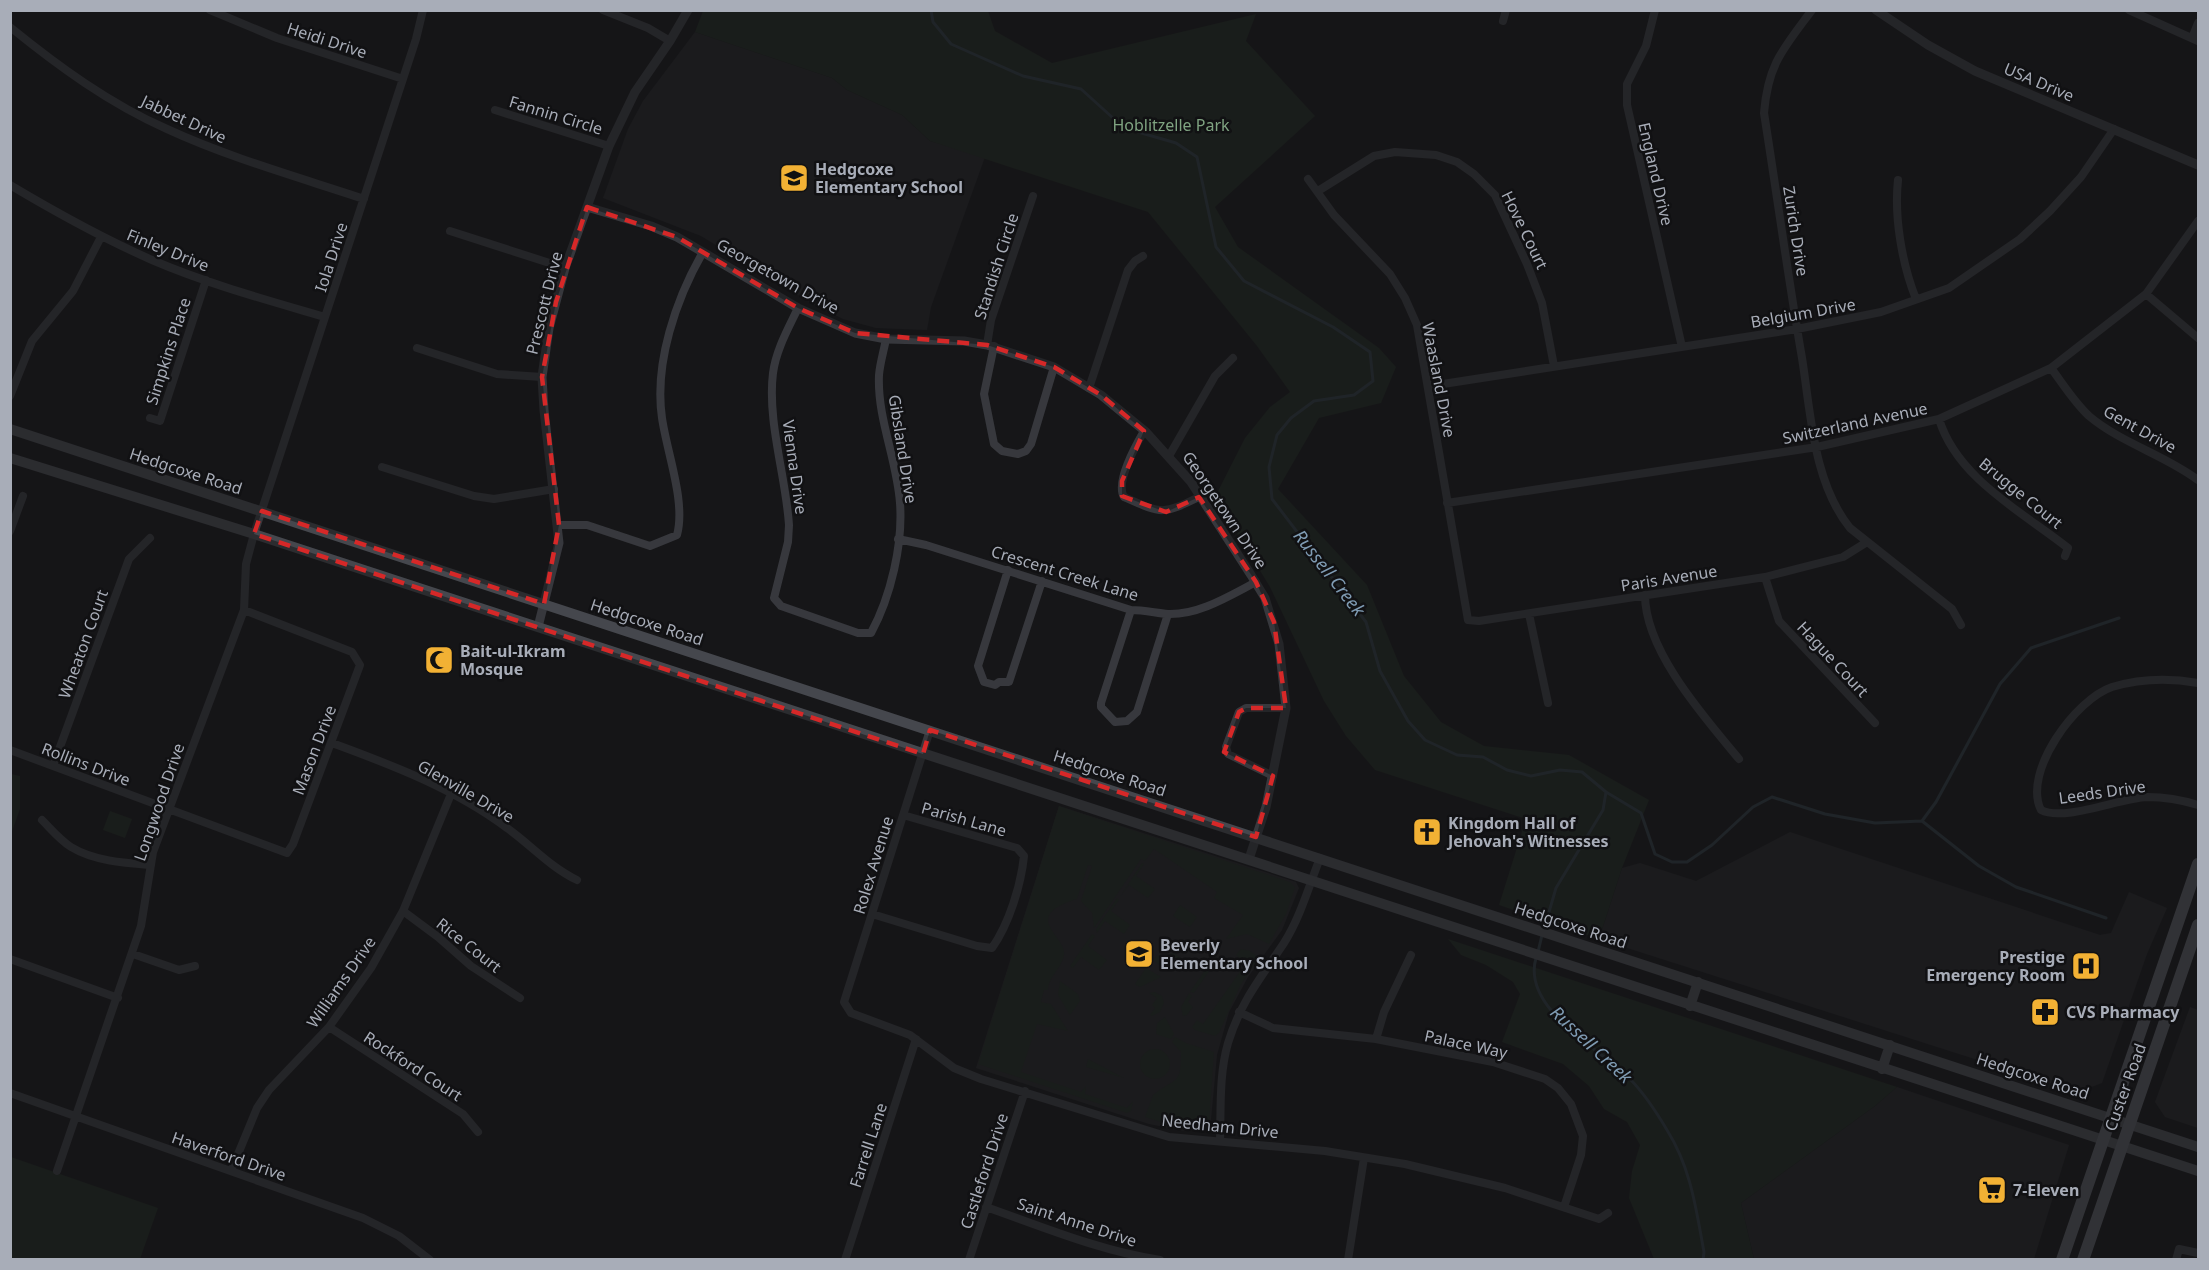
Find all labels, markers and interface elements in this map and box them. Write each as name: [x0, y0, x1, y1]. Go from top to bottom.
street label: Heidi Drive: [284, 17, 370, 63]
street label: USA Drive: [2000, 57, 2078, 107]
street label: Jabbet Drive: [136, 89, 230, 148]
street label: Fannin Circle: [507, 90, 605, 140]
park label: Hoblitzelle Park: [1112, 114, 1230, 136]
street label: England Drive: [1633, 120, 1679, 228]
place label: Hedgcoxe Elementary School: [815, 158, 963, 198]
school or university icon: Hedgcoxe Elementary School: [778, 162, 810, 194]
street label: Zurich Drive: [1778, 184, 1814, 278]
street label: Hove Court: [1497, 187, 1554, 273]
street label: Standish Circle: [968, 210, 1024, 322]
street label: Iola Drive: [309, 219, 353, 295]
street label: Finley Drive: [124, 223, 212, 277]
street label: Georgetown Drive: [713, 233, 843, 319]
street label: Prescott Drive: [521, 249, 567, 357]
street label: Belgium Drive: [1749, 293, 1857, 333]
street label: Simpkins Place: [140, 295, 196, 407]
street label: Waasland Drive: [1417, 321, 1461, 439]
street label: Gibsland Drive: [884, 393, 922, 505]
street label: Switzerland Avenue: [1781, 397, 1929, 449]
street label: Gent Drive: [2100, 400, 2180, 458]
street label: Vienna Drive: [777, 418, 813, 516]
street label: Hedgcoxe Road: [127, 442, 245, 500]
street label: Georgetown Drive: [1178, 447, 1272, 573]
street label: Brugge Court: [1975, 452, 2068, 534]
water label: Russell Creek: [1288, 524, 1372, 621]
street label: Crescent Creek Lane: [989, 540, 1141, 606]
street label: Paris Avenue: [1619, 560, 1719, 596]
street label: Wheaton Court: [53, 586, 113, 701]
street label: Hedgcoxe Road: [588, 593, 706, 651]
street label: Hague Court: [1792, 616, 1874, 702]
place label: Bait-ul-Ikram Mosque: [460, 640, 566, 680]
mosque icon: Bait-ul-Ikram Mosque: [423, 644, 455, 676]
street label: Mason Drive: [287, 702, 341, 798]
street label: Rollins Drive: [39, 737, 133, 791]
street label: Longwood Drive: [129, 740, 189, 864]
street label: Hedgcoxe Road: [1051, 744, 1169, 802]
street label: Glenville Drive: [414, 754, 518, 828]
street label: Leeds Drive: [2057, 775, 2147, 809]
street label: Parish Lane: [919, 796, 1009, 842]
place label: Kingdom Hall of Jehovah's Witnesses: [1446, 812, 1609, 852]
street label: Rolex Avenue: [848, 813, 898, 917]
church icon: Kingdom Hall of Jehovah's Witnesses: [1411, 816, 1443, 848]
street label: Hedgcoxe Road: [1512, 896, 1630, 954]
street label: Rice Court: [432, 913, 506, 978]
street label: Williams Drive: [301, 932, 381, 1032]
place label: Beverly Elementary School: [1160, 934, 1308, 974]
school or university icon: Beverly Elementary School: [1123, 938, 1155, 970]
place label: Prestige Emergency Room: [1926, 946, 2065, 986]
hospital icon: Prestige Emergency Room: [2070, 950, 2102, 982]
pharmacy icon: CVS Pharmacy: [2029, 996, 2061, 1028]
water label: Russell Creek: [1546, 1000, 1639, 1089]
place label: CVS Pharmacy: [2066, 1001, 2180, 1023]
street label: Palace Way: [1422, 1024, 1510, 1064]
street label: Rockford Court: [359, 1026, 467, 1106]
street label: Custer Road: [2099, 1040, 2151, 1134]
street label: Hedgcoxe Road: [1974, 1047, 2092, 1105]
street label: Farrell Lane: [844, 1100, 892, 1190]
street label: Needham Drive: [1160, 1109, 1280, 1143]
street label: Castleford Drive: [955, 1110, 1013, 1232]
street label: Haverford Drive: [169, 1126, 289, 1186]
supermarket icon: 7-Eleven: [1976, 1174, 2008, 1206]
place label: 7-Eleven: [2013, 1179, 2079, 1201]
street label: Saint Anne Drive: [1014, 1192, 1140, 1252]

